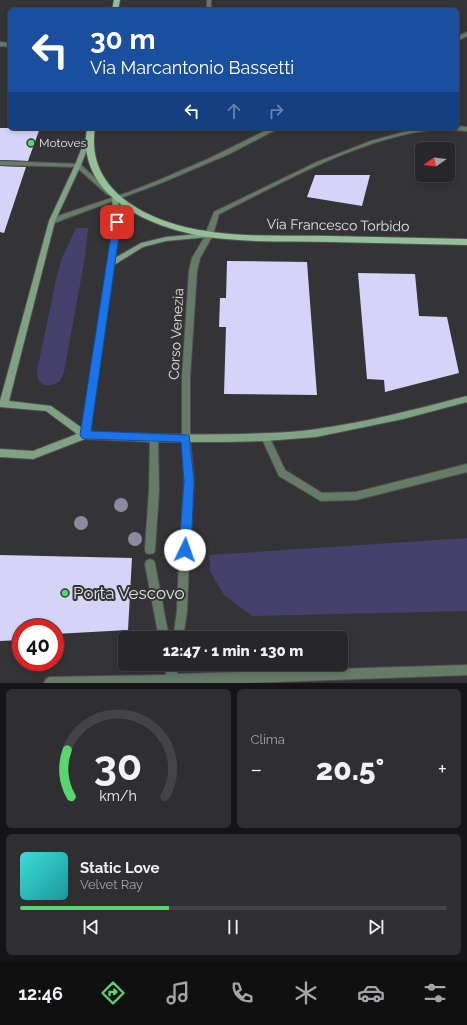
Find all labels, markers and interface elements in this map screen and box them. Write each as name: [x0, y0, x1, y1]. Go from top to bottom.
text: 30 m: [90, 23, 156, 56]
icon: left: [24, 24, 76, 76]
text: Via Marcantonio Bassetti: [90, 57, 294, 78]
icon: left: [181, 100, 203, 122]
icon: ahead: [223, 100, 245, 122]
icon: right: [265, 100, 287, 122]
place label: Motoves: [39, 136, 87, 150]
marker: Motoves: [26, 138, 36, 148]
north arrow: [415, 142, 455, 182]
map controls: [415, 142, 455, 182]
pin: [100, 205, 134, 239]
icon: arrive: [106, 211, 128, 233]
street label: Via Francesco Torbido: [266, 216, 410, 234]
street label: Corso Venezia: [166, 288, 186, 380]
position arrow: [164, 529, 206, 571]
place label: Porta Vescovo: [73, 583, 185, 603]
marker: Porta Vescovo: [60, 588, 70, 598]
speed limit sign: 40: [12, 619, 64, 671]
text: 12:47 · 1 min · 130 m: [163, 642, 303, 660]
text: Clima: [251, 732, 285, 747]
text: 30: [94, 740, 143, 789]
text: 20.5°: [316, 752, 384, 787]
text: −: [251, 756, 262, 782]
text: +: [438, 756, 447, 782]
text: km/h: [99, 787, 137, 803]
text: Static Love: [80, 859, 159, 877]
text: Velvet Ray: [80, 877, 143, 892]
icon: previous: [80, 916, 102, 938]
icon: pause: [222, 916, 244, 938]
icon: next: [365, 916, 387, 938]
icon: directions: [99, 979, 127, 1007]
icon: music: [164, 979, 192, 1007]
icon: phone: [228, 979, 256, 1007]
icon: climate: [292, 979, 320, 1007]
icon: car: [357, 979, 385, 1007]
icon: filters: [421, 979, 449, 1007]
text: 12:46: [18, 983, 63, 1004]

